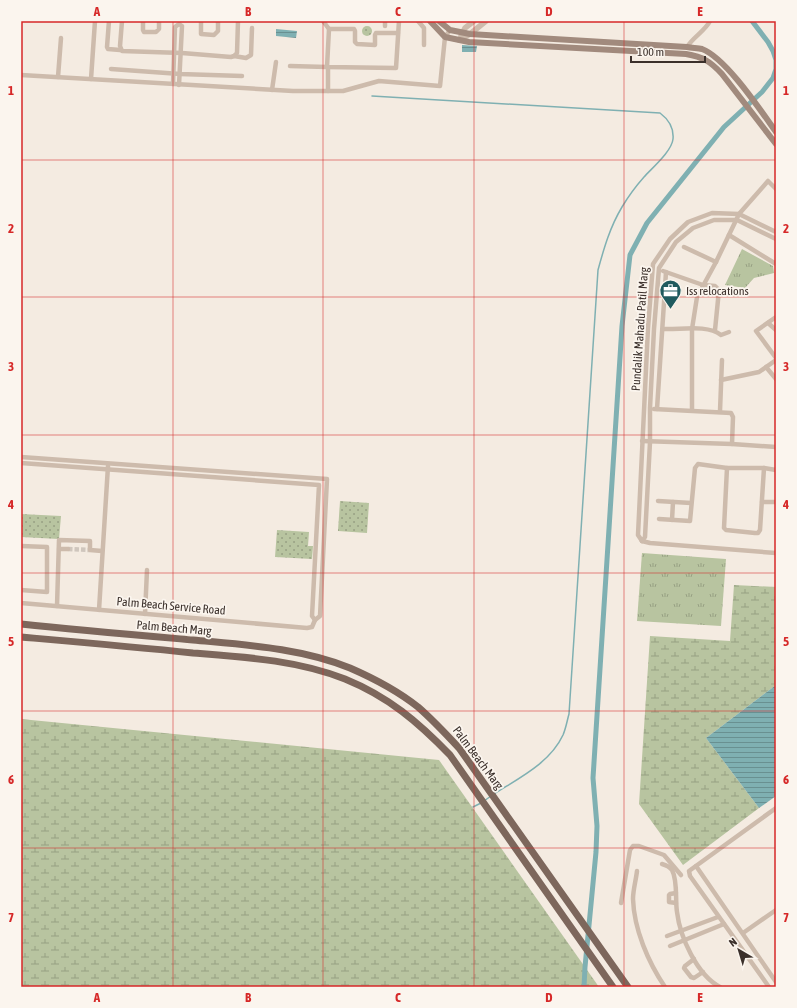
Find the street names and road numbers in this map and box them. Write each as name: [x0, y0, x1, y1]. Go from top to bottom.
street label: Pundalik Mahadu Patil Marg: [629, 266, 651, 391]
street label: Palm Beach Service Road: [116, 594, 226, 618]
street label: Palm Beach Marg: [136, 618, 213, 638]
street label: Palm Beach Marg: [450, 724, 507, 793]

